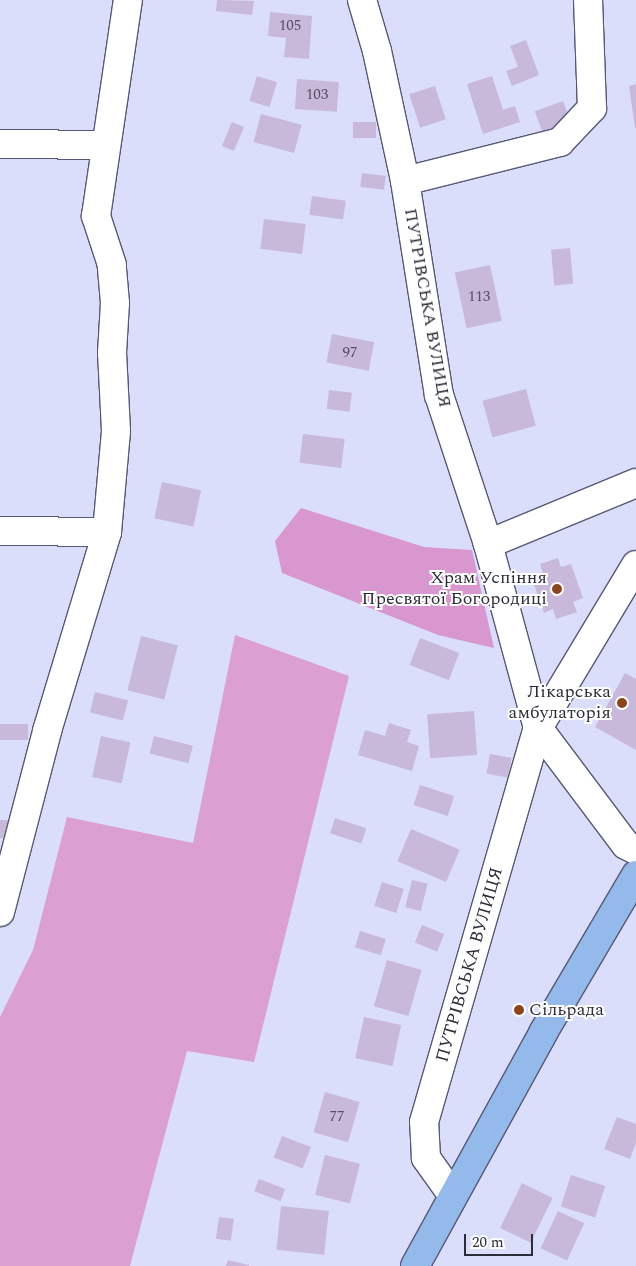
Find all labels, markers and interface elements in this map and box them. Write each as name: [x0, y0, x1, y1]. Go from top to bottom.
house number: 105: [279, 17, 301, 35]
house number: 103: [306, 86, 328, 104]
street label: ПУТРІВСЬКА ВУЛИЦЯ: [399, 207, 455, 409]
house number: 113: [468, 288, 490, 306]
house number: 97: [343, 344, 357, 362]
place label: Храм Успіння Пресвятої Богородиці: [362, 568, 547, 610]
marker: Храм Успіння Пресвятої Богородиці: [551, 583, 563, 595]
place label: Лікарська амбулаторія: [509, 682, 611, 724]
marker: Лікарська амбулаторія: [615, 696, 629, 710]
street label: ПУТРІВСЬКА ВУЛИЦЯ: [432, 865, 508, 1065]
place label: Сільрада: [529, 999, 604, 1021]
marker: Сільрада: [513, 1004, 525, 1016]
house number: 77: [330, 1108, 344, 1126]
scale bar: [466, 1224, 535, 1256]
text: 20 m: [472, 1231, 504, 1254]

